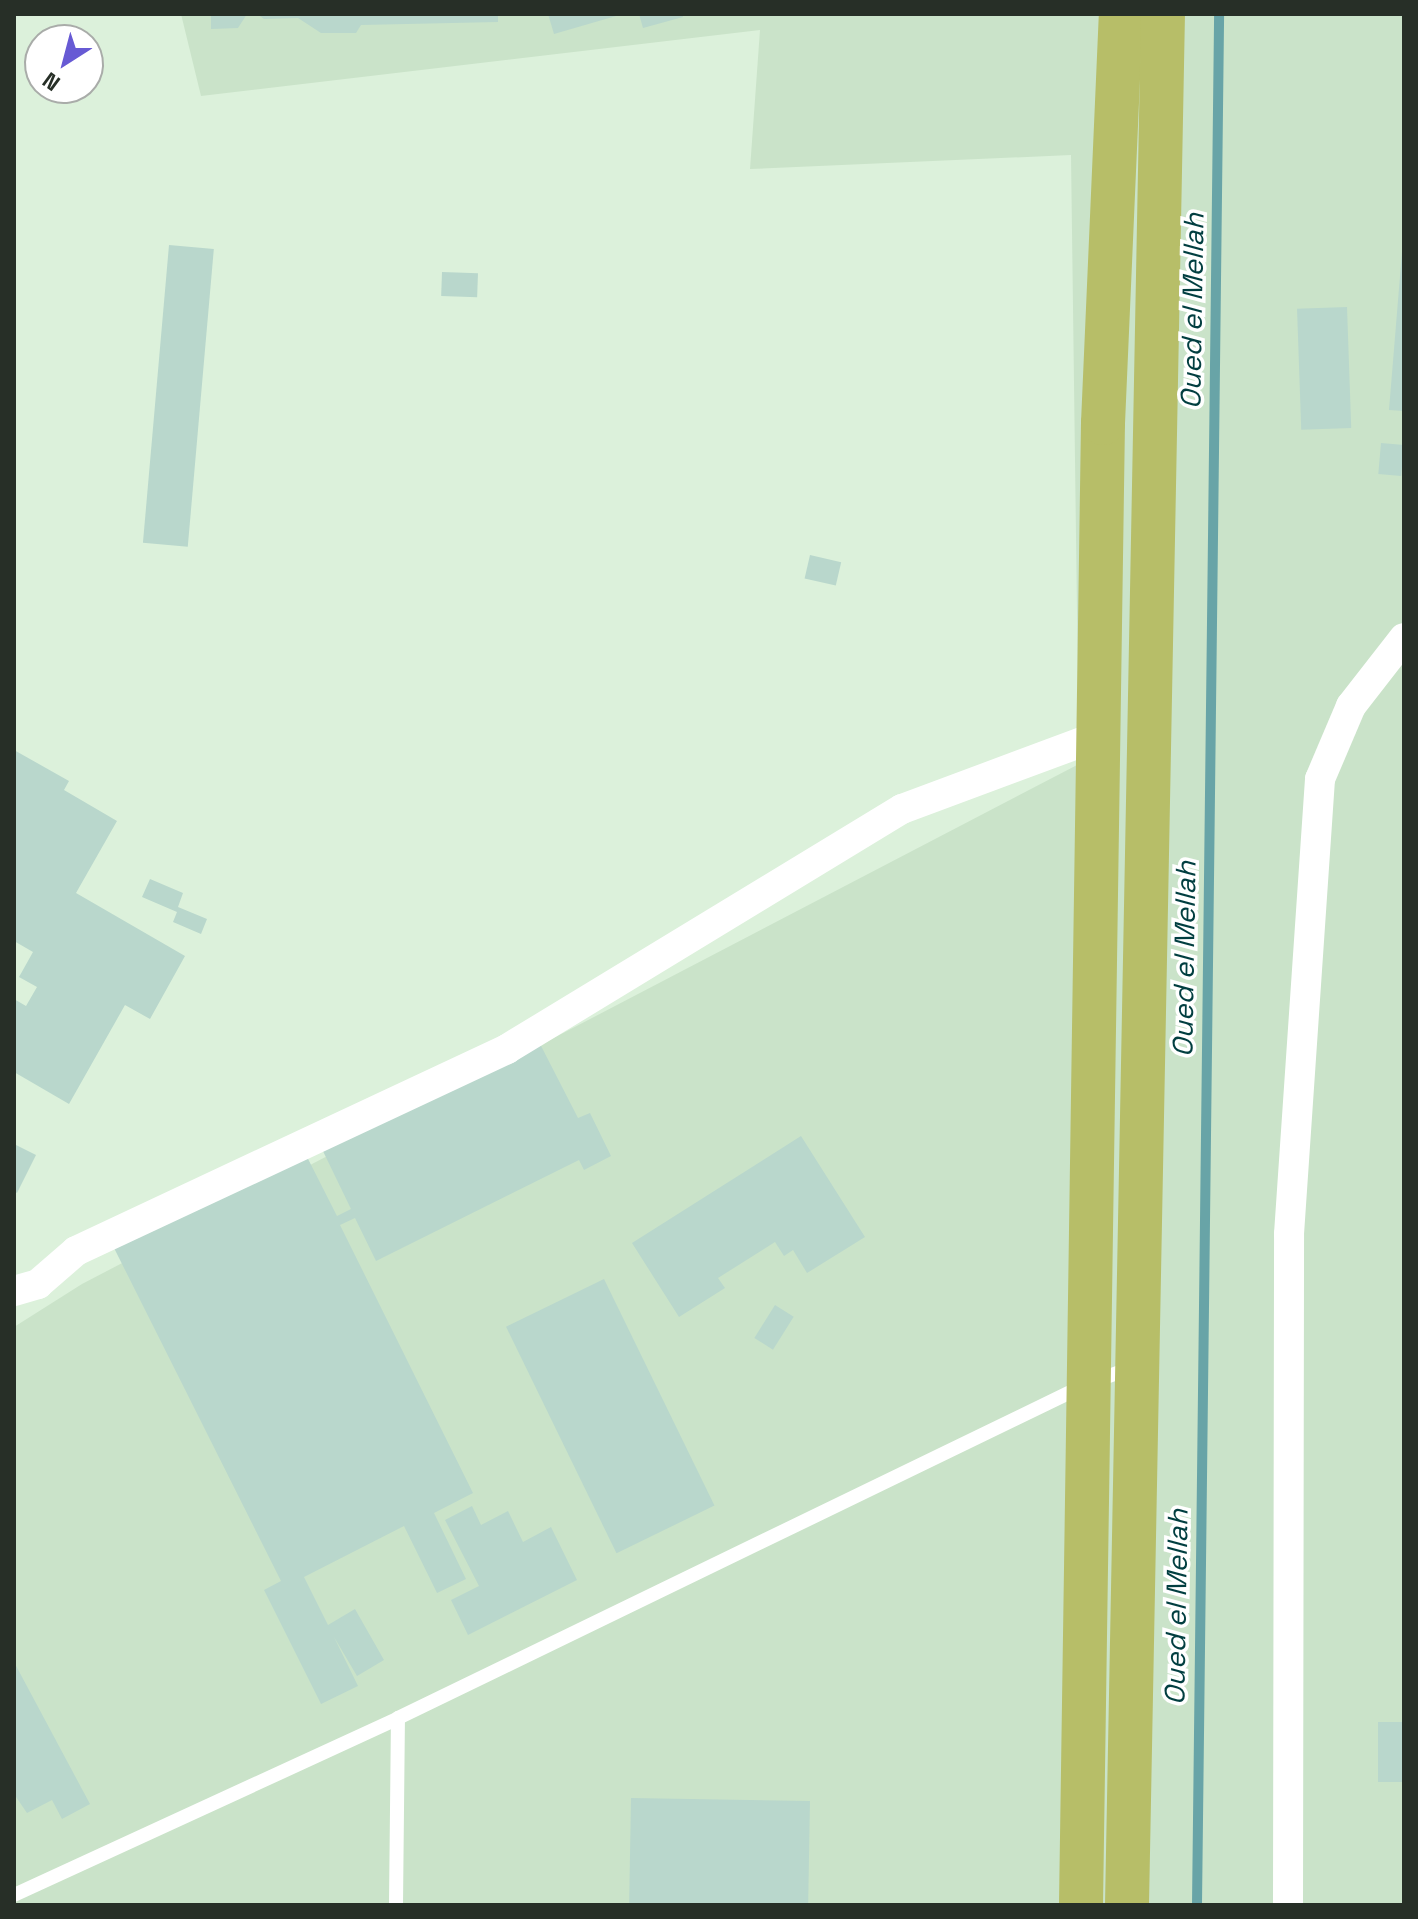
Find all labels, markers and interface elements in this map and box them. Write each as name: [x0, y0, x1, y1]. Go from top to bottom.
north arrow: [24, 24, 104, 104]
text: N: [37, 66, 65, 97]
water label: Oued el Mellah: [1173, 213, 1211, 409]
water label: Oued el Mellah: [1165, 861, 1203, 1057]
water label: Oued el Mellah: [1157, 1509, 1195, 1705]

